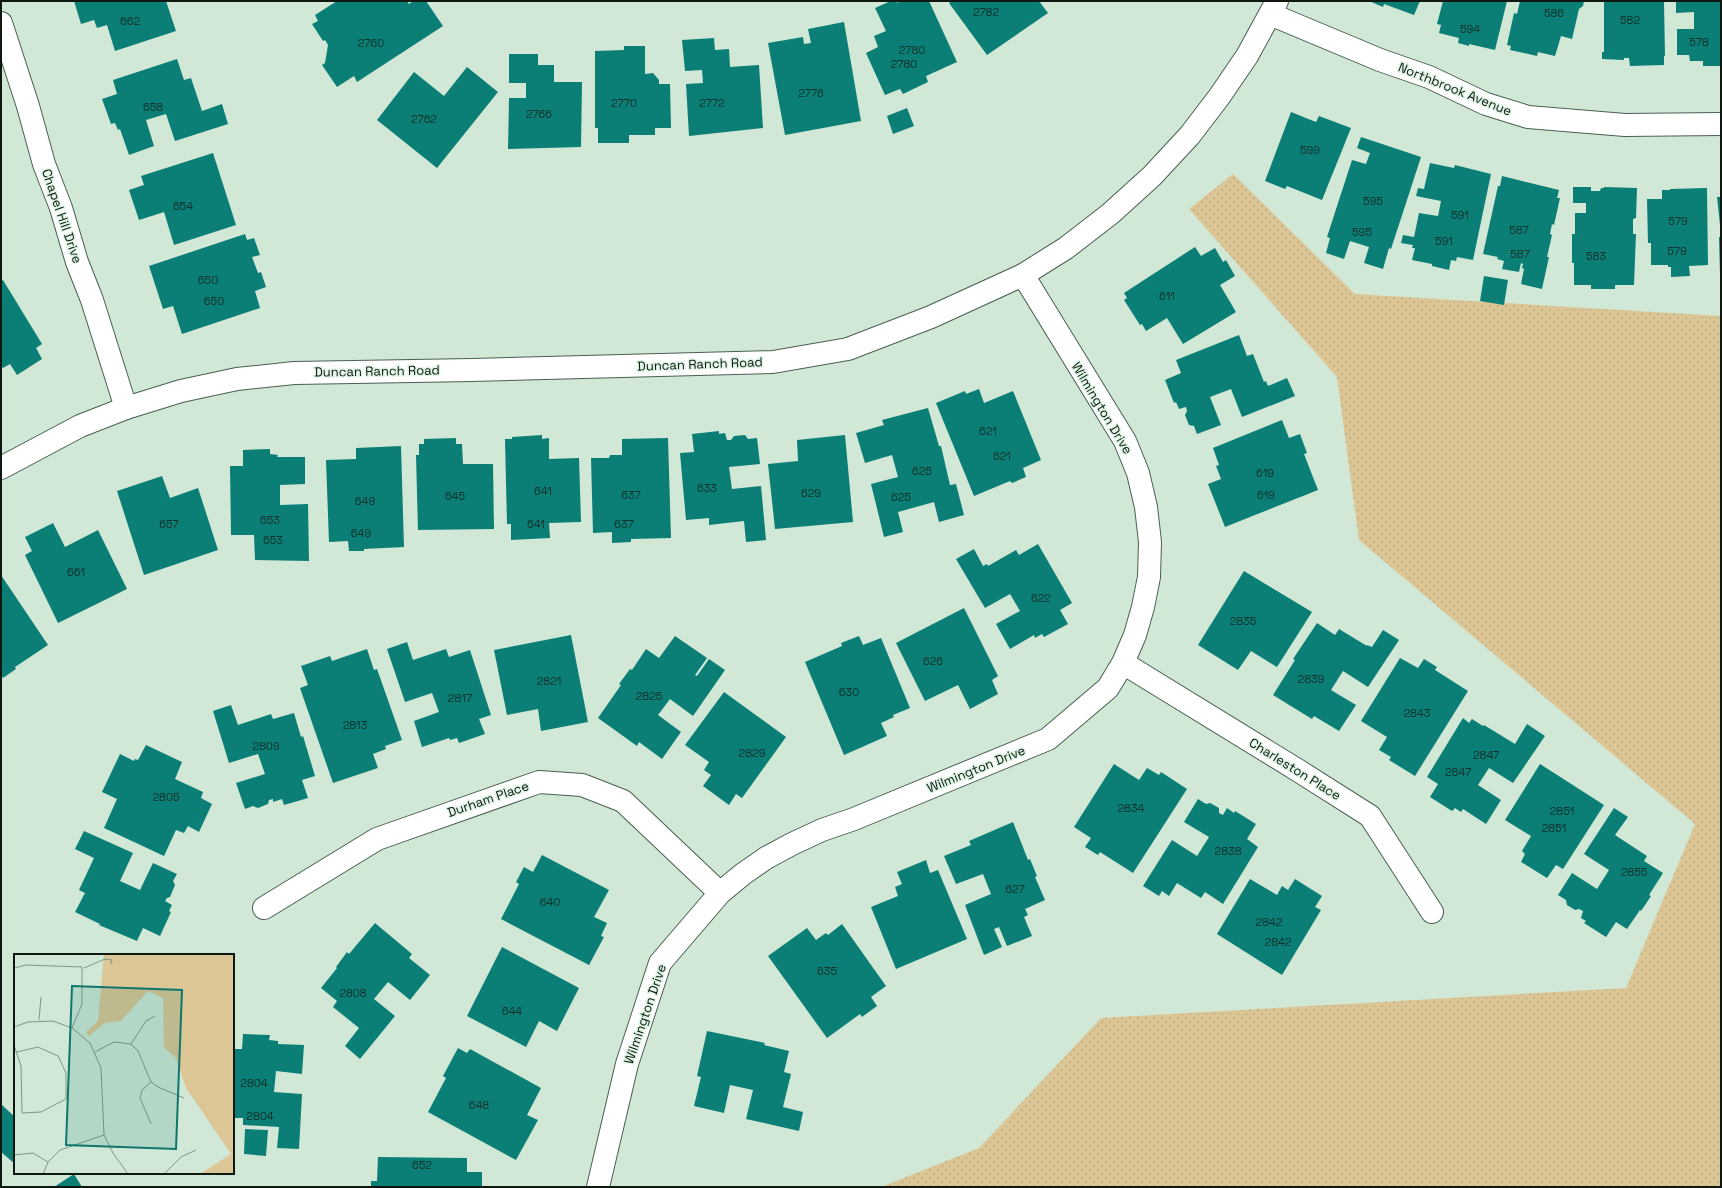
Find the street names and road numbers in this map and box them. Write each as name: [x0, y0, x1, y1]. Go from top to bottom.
street label: Northbrook Avenue: [1396, 59, 1514, 119]
street label: Chapel Hill Drive: [38, 166, 86, 266]
street label: Duncan Ranch Road: [637, 353, 763, 375]
street label: Wilmington Drive: [1068, 359, 1136, 457]
street label: Duncan Ranch Road: [314, 361, 440, 381]
street label: Charleston Place: [1246, 734, 1344, 804]
street label: Wilmington Drive: [924, 742, 1028, 796]
street label: Durham Place: [445, 777, 531, 821]
street label: Wilmington Drive: [620, 962, 670, 1066]

